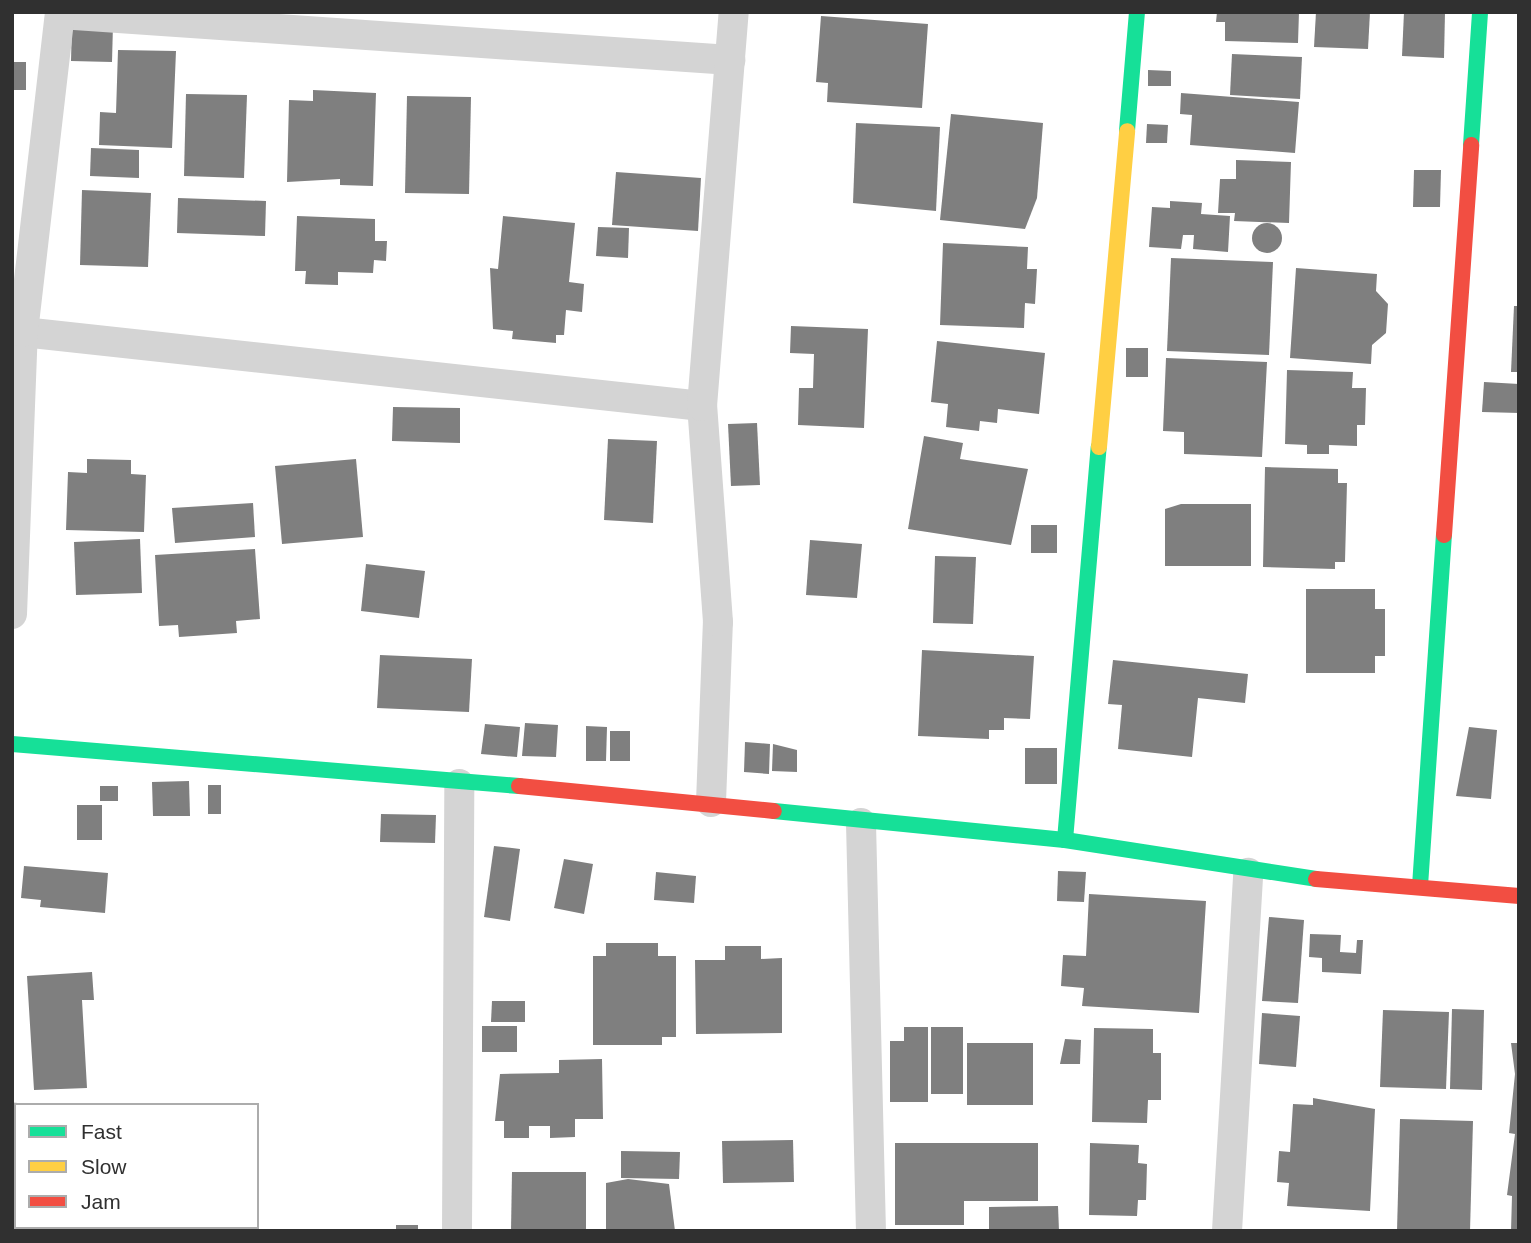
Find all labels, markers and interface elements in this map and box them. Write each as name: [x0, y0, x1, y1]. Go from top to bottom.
legend: [14, 1103, 259, 1229]
text: Fast: [81, 1120, 122, 1143]
text: Slow: [81, 1155, 127, 1178]
text: Jam: [81, 1190, 121, 1213]

